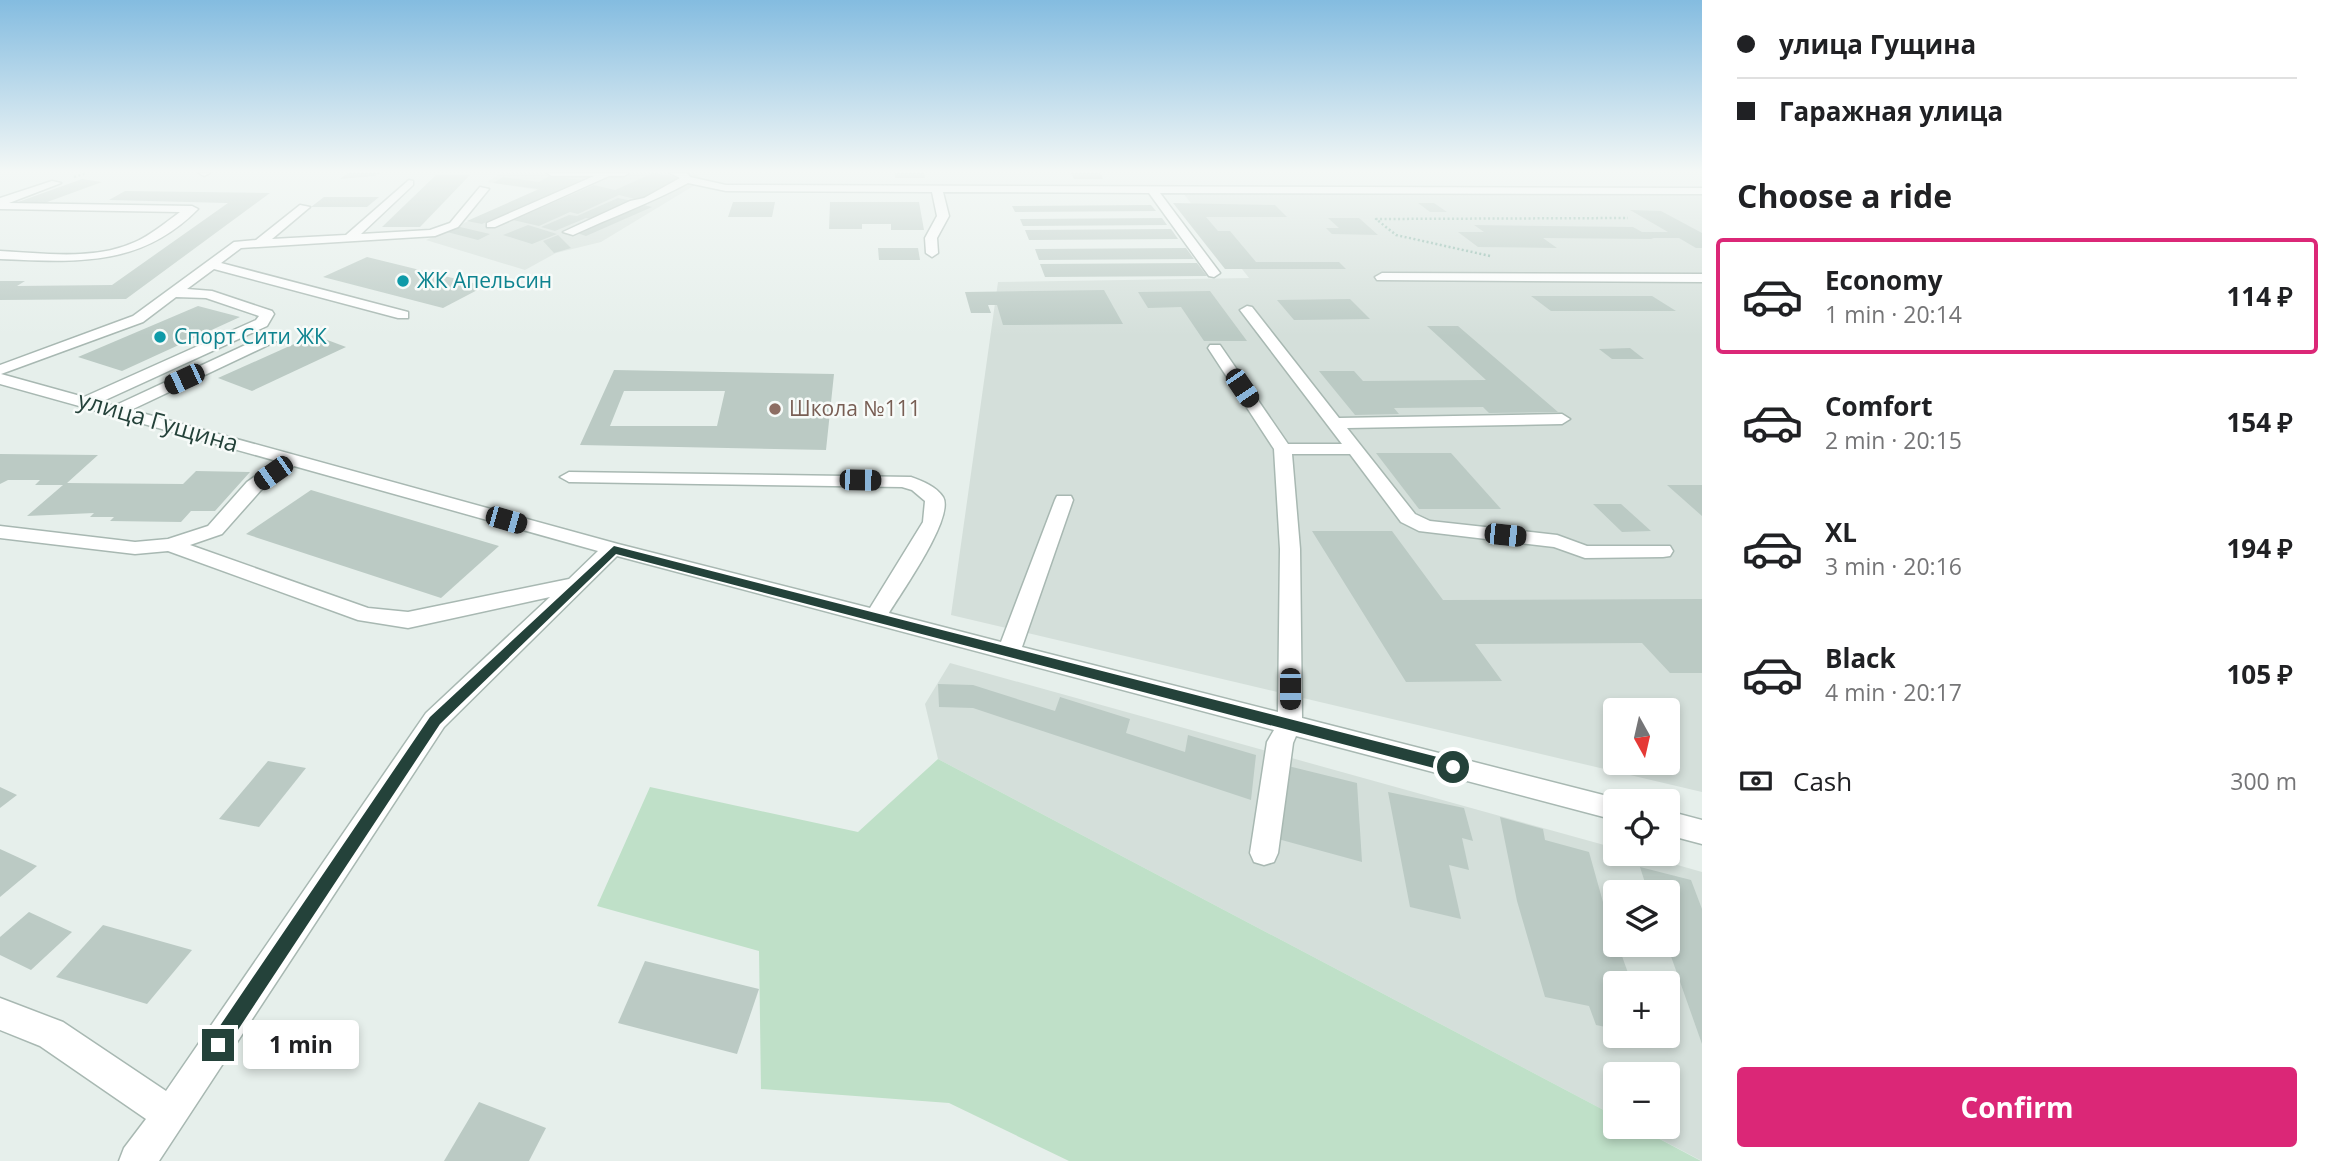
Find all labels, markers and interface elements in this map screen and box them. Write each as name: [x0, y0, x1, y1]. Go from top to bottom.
text: улица Гущина: [1779, 26, 1976, 62]
text: Гаражная улица: [1779, 93, 2003, 129]
text: Choose a ride: [1737, 174, 1952, 217]
text: Economy: [1825, 262, 1943, 298]
icon: car: [1741, 265, 1804, 328]
place label: ЖК Апельсин: [417, 266, 552, 294]
marker: ЖК Апельсин: [395, 273, 411, 289]
text: 114 ₽: [2227, 278, 2293, 314]
text: 1 min · 20:14: [1825, 298, 1962, 330]
place label: Спорт Сити ЖК: [174, 322, 327, 350]
marker: Спорт Сити ЖК: [152, 329, 168, 345]
car: [161, 361, 208, 397]
car: [1222, 365, 1263, 411]
street label: улица Гущина: [74, 382, 242, 459]
text: Comfort: [1825, 388, 1932, 424]
icon: car: [1741, 391, 1804, 454]
place label: Школа №111: [789, 394, 921, 422]
marker: Школа №111: [767, 401, 783, 417]
text: 154 ₽: [2227, 404, 2293, 440]
text: 2 min · 20:15: [1825, 424, 1962, 456]
car: [250, 452, 297, 494]
car: [839, 469, 882, 491]
car: [483, 504, 530, 536]
text: XL: [1825, 514, 1857, 550]
icon: car: [1741, 517, 1804, 580]
car: [1484, 522, 1527, 548]
text: 194 ₽: [2227, 530, 2293, 566]
text: 3 min · 20:16: [1825, 550, 1962, 582]
text: Black: [1825, 640, 1896, 676]
icon: car: [1741, 643, 1804, 706]
text: 105 ₽: [2227, 656, 2293, 692]
car: [1280, 668, 1301, 710]
text: 4 min · 20:17: [1825, 676, 1962, 708]
north arrow: [1603, 698, 1680, 775]
map controls: [1603, 698, 1680, 1139]
route start: [1437, 751, 1469, 783]
icon: cash: [1737, 762, 1775, 800]
text: Cash: [1793, 763, 1852, 799]
text: 300 m: [2230, 765, 2297, 797]
button: locate: [1603, 789, 1680, 866]
button: layers: [1603, 880, 1680, 957]
button: +: [1603, 971, 1680, 1048]
callout: 1 min: [242, 1020, 358, 1070]
text: 1 min: [269, 1028, 333, 1060]
route end: [202, 1029, 234, 1061]
button: −: [1603, 1062, 1680, 1139]
button: Confirm: [1737, 1067, 2297, 1147]

